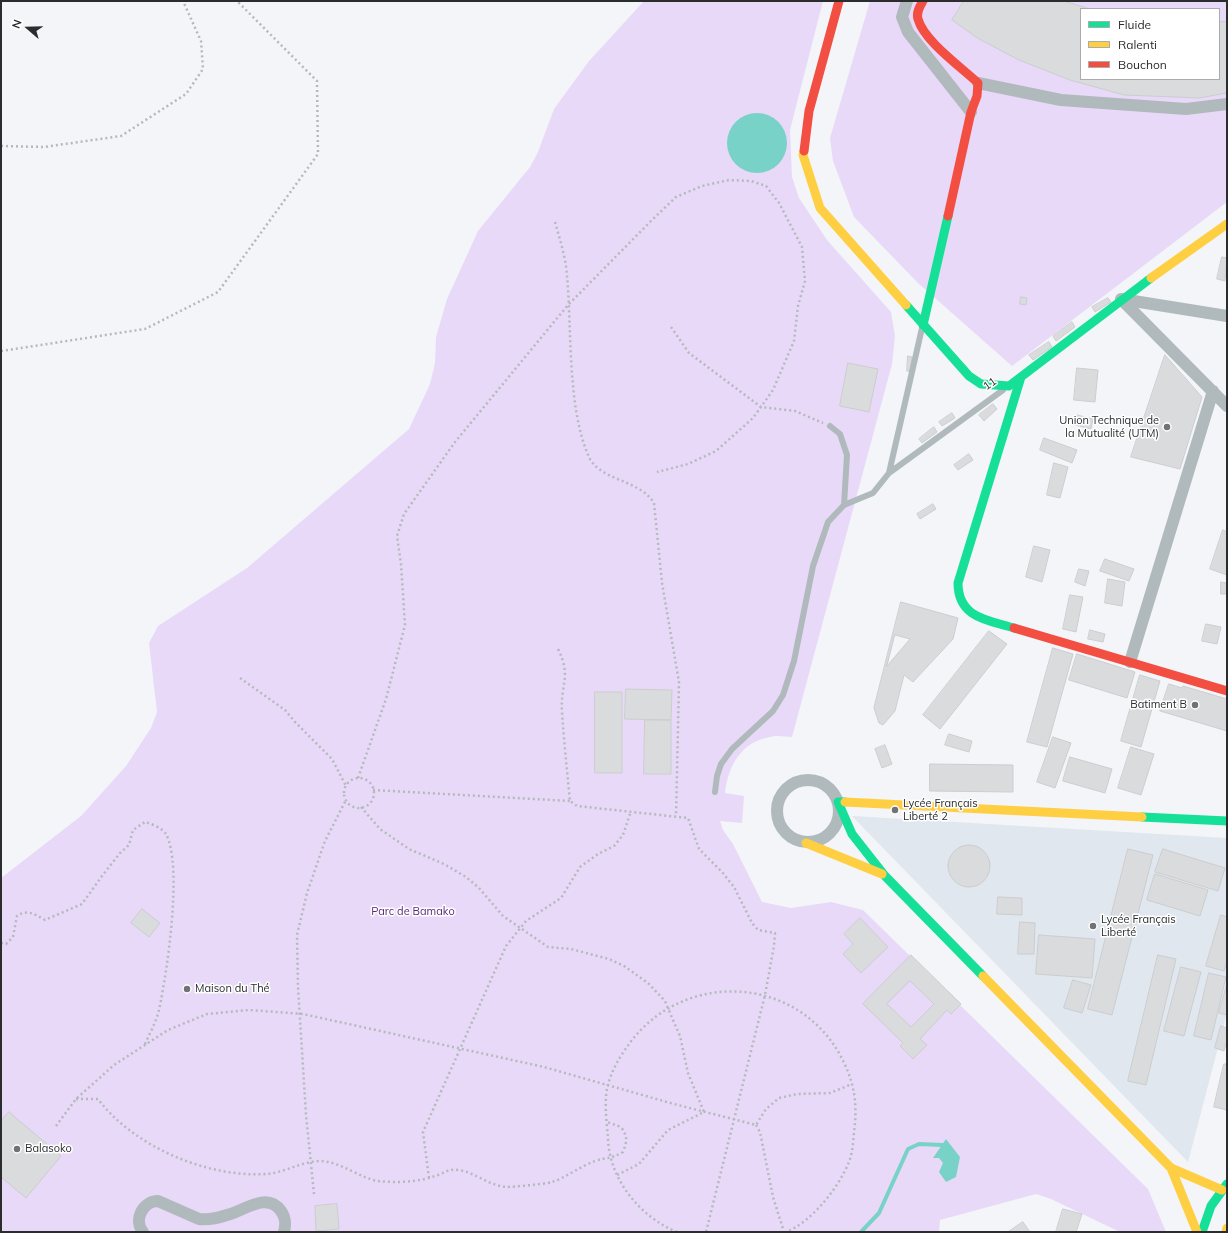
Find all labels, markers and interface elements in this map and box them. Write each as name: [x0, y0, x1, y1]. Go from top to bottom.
north arrow: [8, 8, 48, 48]
legend: [1080, 8, 1220, 80]
text: Fluide: [1118, 17, 1151, 32]
text: N: [9, 18, 25, 30]
text: Ralenti: [1118, 37, 1157, 52]
text: Bouchon: [1118, 57, 1167, 72]
street label: 11: [981, 375, 999, 393]
place label: Union Technique de la Mutualité (UTM): [1059, 414, 1159, 440]
marker: Union Technique de la Mutualité (UTM): [1162, 422, 1172, 432]
place label: Batiment B: [1130, 698, 1187, 712]
marker: Batiment B: [1190, 700, 1200, 710]
place label: Lycée Français Liberté 2: [903, 797, 978, 823]
marker: Lycée Français Liberté 2: [890, 805, 900, 815]
park label: Parc de Bamako: [371, 905, 455, 919]
place label: Lycée Français Liberté: [1101, 913, 1176, 939]
marker: Lycée Français Liberté: [1088, 921, 1098, 931]
place label: Maison du Thé: [195, 982, 270, 996]
marker: Maison du Thé: [182, 984, 192, 994]
place label: Balasoko: [25, 1142, 72, 1156]
marker: Balasoko: [12, 1144, 22, 1154]

